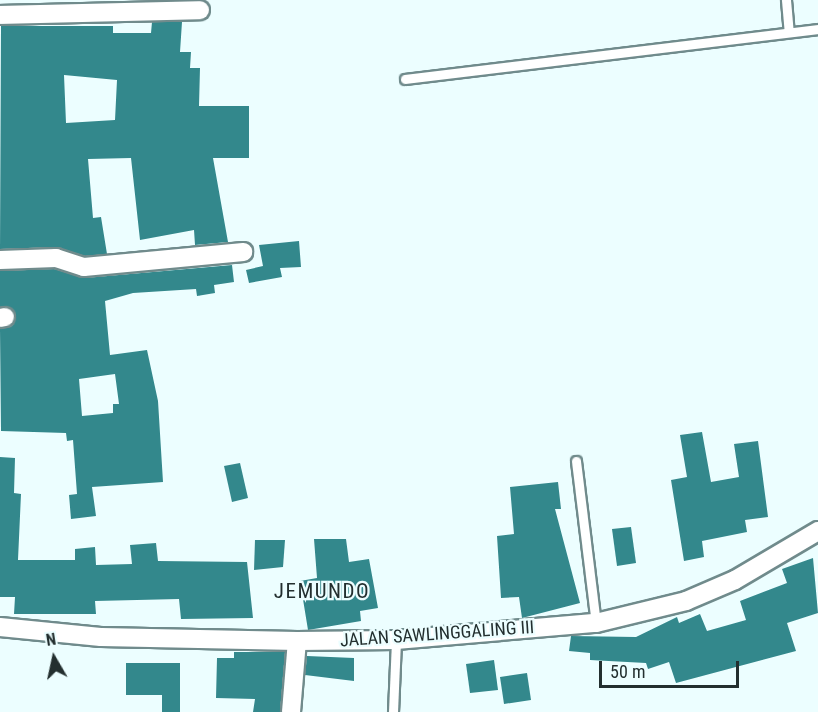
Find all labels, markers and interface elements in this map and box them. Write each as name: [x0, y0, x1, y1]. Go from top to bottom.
district label: JEMUNDO: [274, 578, 370, 604]
street label: JALAN SAWLINGGALING III: [339, 616, 535, 652]
north arrow: [24, 628, 84, 688]
text: N: [45, 630, 57, 650]
scale bar: [602, 649, 742, 687]
text: 50 m: [610, 661, 645, 682]

